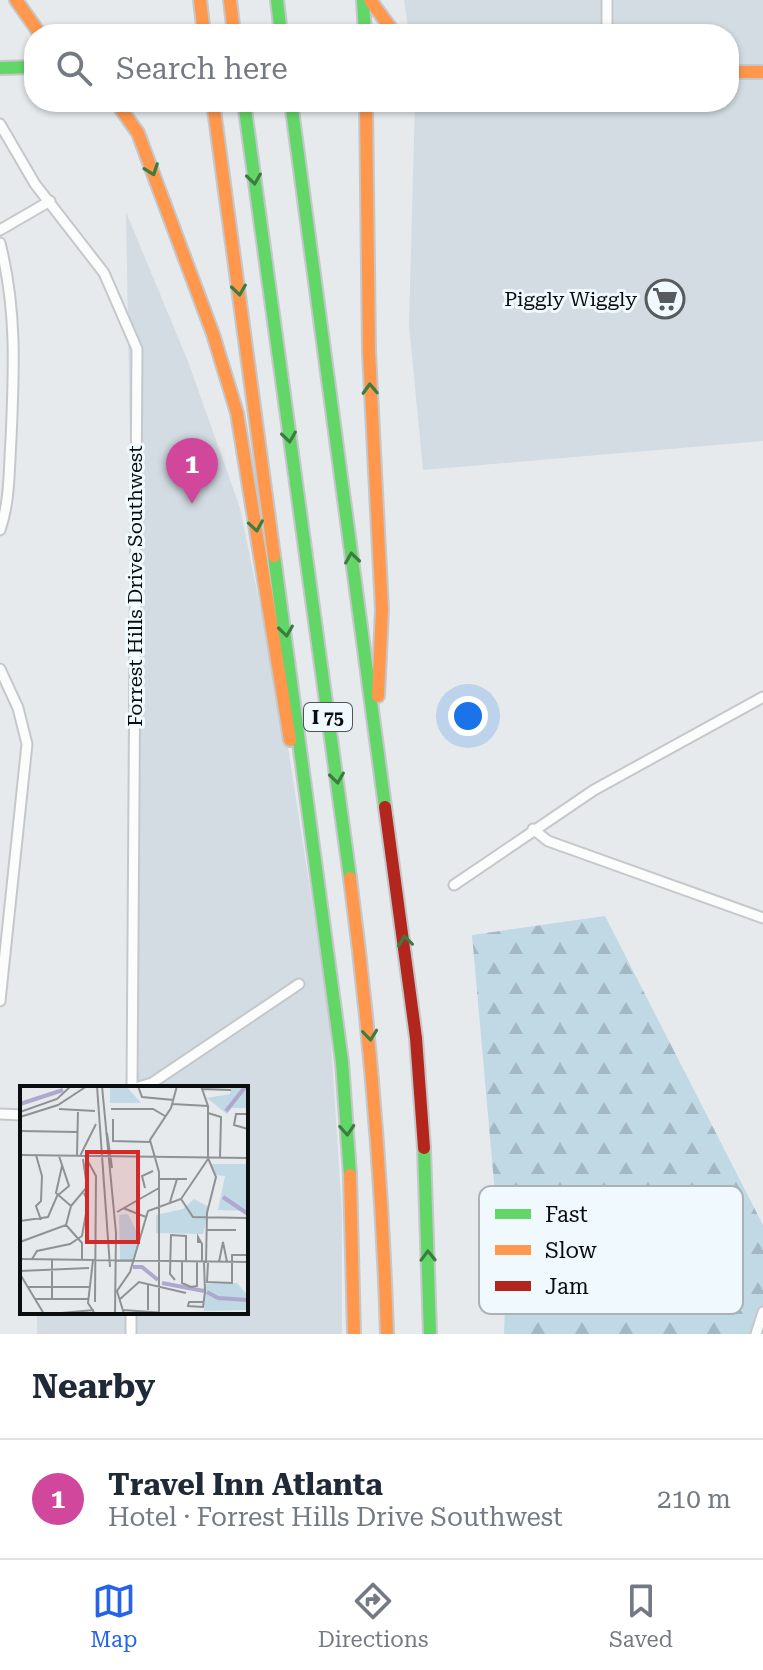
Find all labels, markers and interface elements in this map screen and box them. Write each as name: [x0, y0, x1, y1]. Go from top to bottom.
search box: [24, 24, 739, 112]
icon: search: [52, 46, 96, 90]
text: Search here: [116, 51, 288, 86]
one-way arrow: [142, 162, 158, 176]
one-way arrow: [245, 172, 262, 186]
supermarket icon: Piggly Wiggly: [644, 278, 686, 320]
one-way arrow: [230, 283, 247, 297]
place label: Piggly Wiggly: [504, 287, 637, 311]
one-way arrow: [362, 382, 379, 395]
one-way arrow: [281, 431, 298, 444]
pin: 1: [166, 438, 218, 504]
street label: Forrest Hills Drive Southwest: [123, 445, 147, 727]
one-way arrow: [247, 519, 264, 533]
one-way arrow: [344, 551, 361, 565]
one-way arrow: [277, 624, 294, 638]
your location: [448, 696, 488, 736]
road number: I 75: [304, 703, 352, 731]
one-way arrow: [328, 771, 345, 784]
one-way arrow: [396, 934, 413, 947]
one-way arrow: [361, 1029, 378, 1042]
inset map: [20, 1086, 248, 1314]
one-way arrow: [338, 1124, 355, 1137]
legend: [479, 1186, 743, 1314]
text: Fast: [545, 1202, 588, 1227]
text: Slow: [545, 1238, 598, 1263]
one-way arrow: [419, 1249, 437, 1262]
text: Jam: [545, 1274, 589, 1299]
text: Nearby: [32, 1366, 155, 1406]
text: Travel Inn Atlanta: [108, 1467, 383, 1502]
text: 1: [51, 1484, 65, 1514]
text: 210 m: [657, 1484, 731, 1514]
text: Hotel · Forrest Hills Drive Southwest: [108, 1502, 563, 1532]
tab: Map: [90, 1579, 137, 1652]
tab: Directions: [318, 1579, 428, 1652]
tab: Saved: [609, 1579, 673, 1652]

